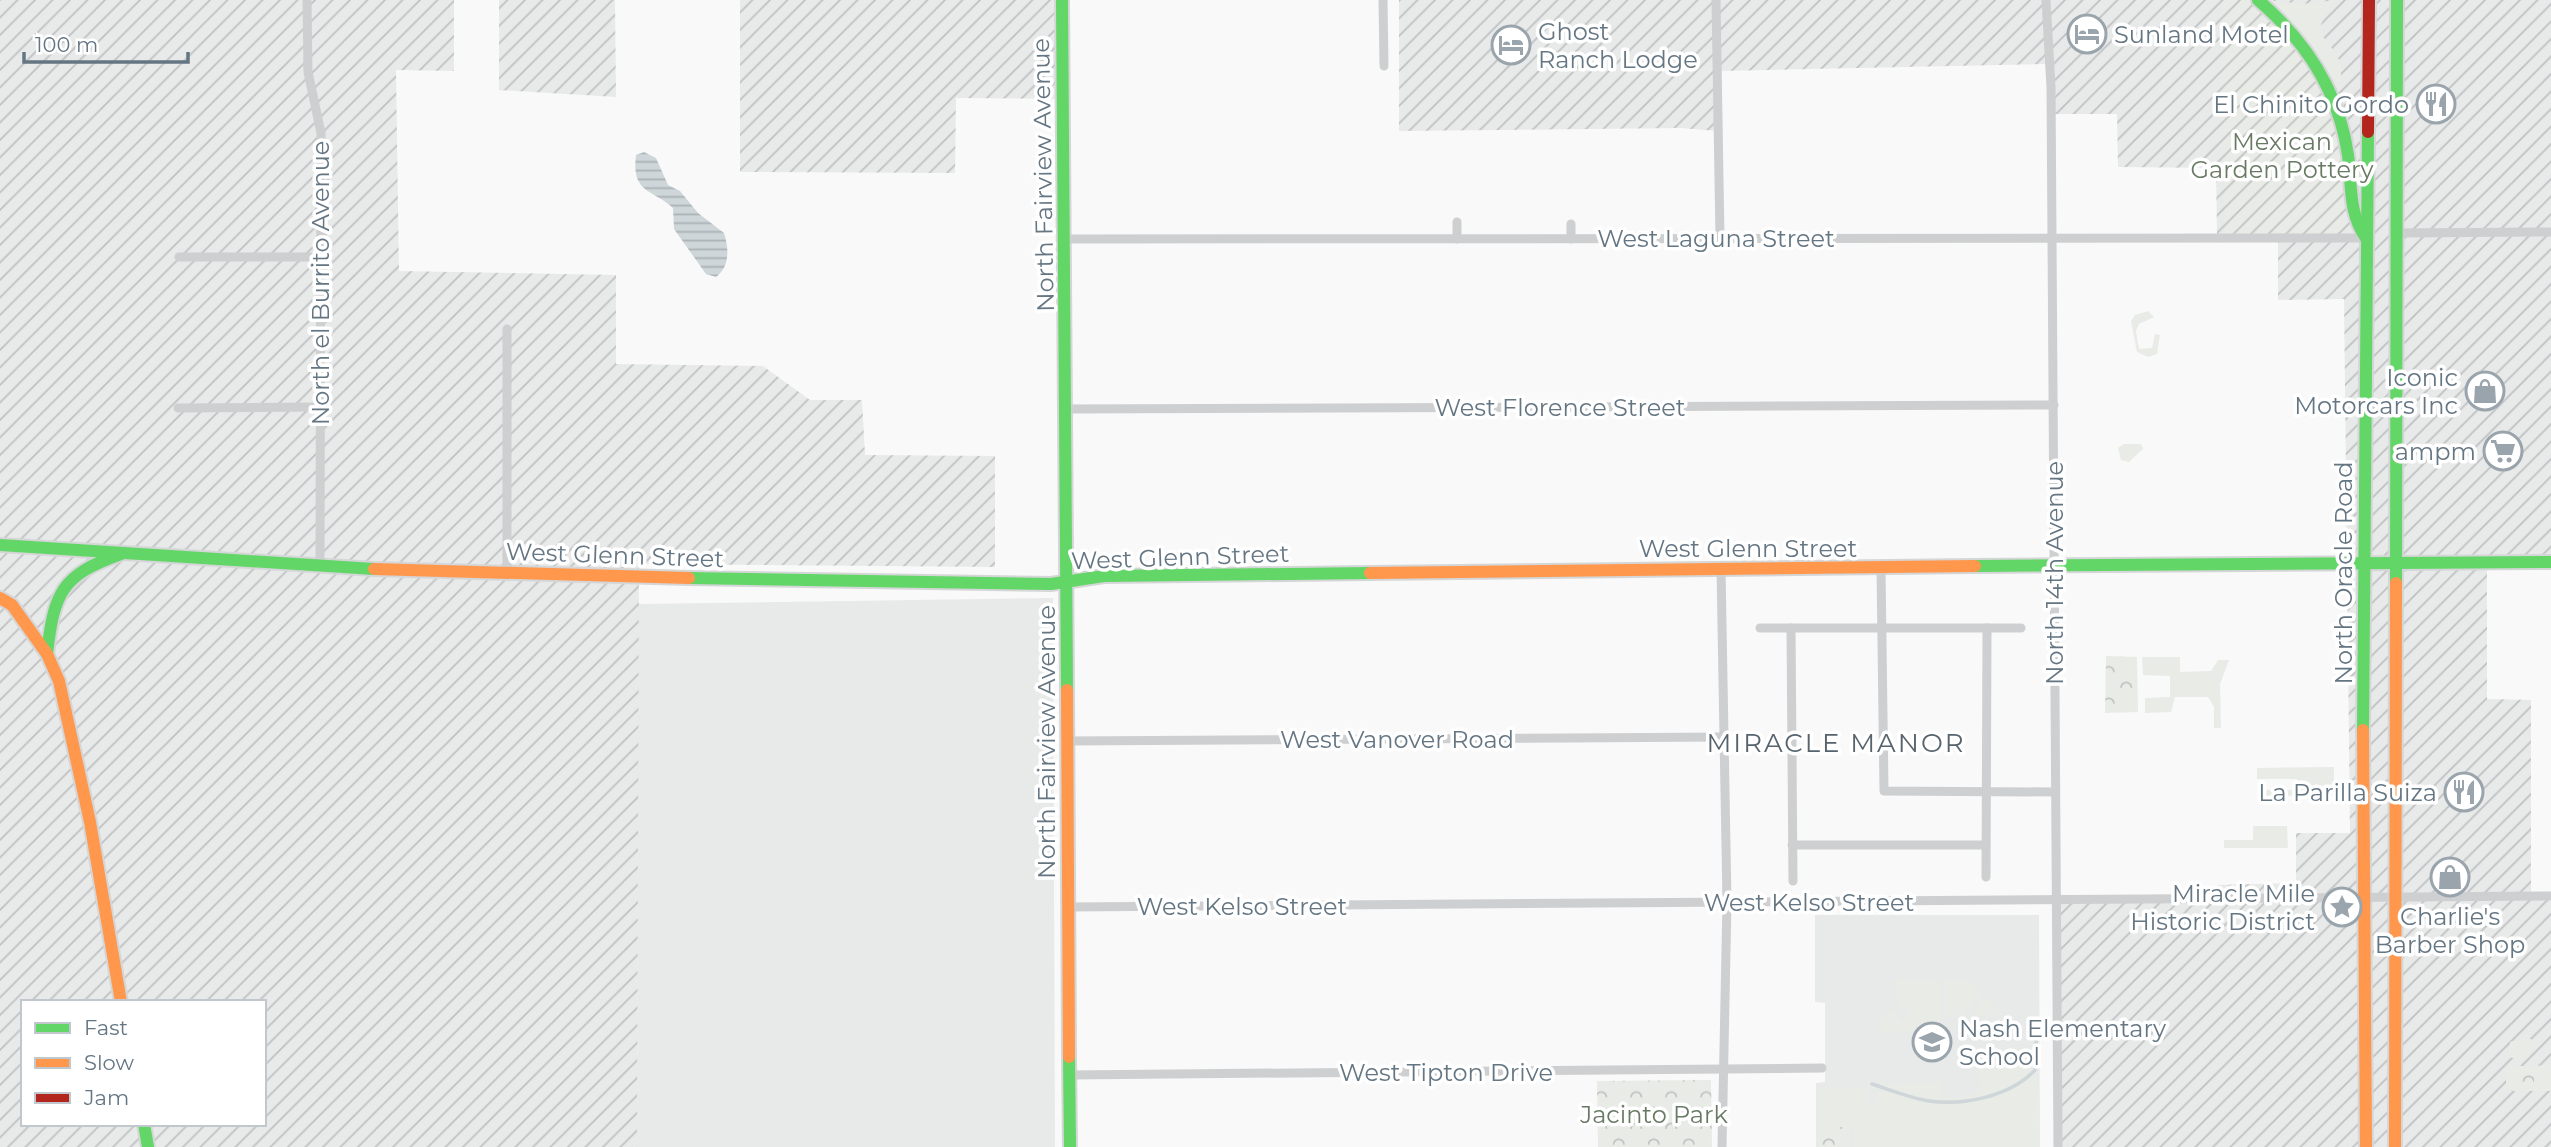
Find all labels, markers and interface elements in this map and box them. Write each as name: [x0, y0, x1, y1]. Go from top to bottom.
hotel icon: Sunland Motel: [2066, 13, 2108, 55]
place label: Ghost Ranch Lodge: [1538, 17, 1698, 74]
place label: Sunland Motel: [2114, 20, 2289, 49]
scale bar: [24, 21, 189, 65]
hotel icon: Ghost Ranch Lodge: [1490, 24, 1532, 66]
text: 100 m: [35, 32, 98, 57]
street label: North Fairview Avenue: [1026, 38, 1060, 312]
restaurant icon: El Chinito Gordo: [2415, 83, 2457, 125]
place label: El Chinito Gordo: [2213, 90, 2409, 119]
park label: Mexican Garden Pottery: [2191, 127, 2373, 184]
street label: North el Burrito Avenue: [306, 141, 335, 425]
street label: West Laguna Street: [1597, 224, 1835, 253]
place label: Iconic Motorcars Inc: [2294, 363, 2458, 420]
shop icon: Iconic Motorcars Inc: [2464, 370, 2506, 412]
street label: West Florence Street: [1435, 393, 1686, 422]
supermarket icon: ampm: [2482, 430, 2524, 472]
place label: ampm: [2395, 437, 2476, 466]
street label: North 14th Avenue: [2040, 461, 2069, 685]
street label: North Oracle Road: [2329, 461, 2358, 685]
street label: West Glenn Street: [1639, 534, 1857, 563]
street label: West Glenn Street: [505, 537, 725, 573]
street label: West Glenn Street: [1070, 539, 1290, 575]
street label: North Fairview Avenue: [1032, 605, 1061, 879]
street label: West Vanover Road: [1280, 725, 1514, 754]
district label: MIRACLE MANOR: [1706, 727, 1966, 759]
restaurant icon: La Parilla Suiza: [2443, 771, 2485, 813]
place label: La Parilla Suiza: [2258, 778, 2437, 807]
shop icon: Charlie's Barber Shop: [2429, 856, 2471, 898]
place label: Miracle Mile Historic District: [2130, 879, 2315, 936]
place icon: Miracle Mile Historic District: [2321, 886, 2363, 928]
street label: West Kelso Street: [1704, 888, 1915, 917]
street label: West Kelso Street: [1137, 892, 1348, 921]
place label: Charlie's Barber Shop: [2375, 902, 2525, 959]
legend: [21, 1000, 266, 1126]
place label: Nash Elementary School: [1959, 1014, 2166, 1071]
text: Fast: [84, 1015, 128, 1040]
school or university icon: Nash Elementary School: [1911, 1021, 1953, 1063]
text: Slow: [84, 1050, 134, 1075]
street label: West Tipton Drive: [1339, 1058, 1553, 1087]
text: Jam: [83, 1085, 129, 1110]
park label: Jacinto Park: [1579, 1100, 1728, 1129]

